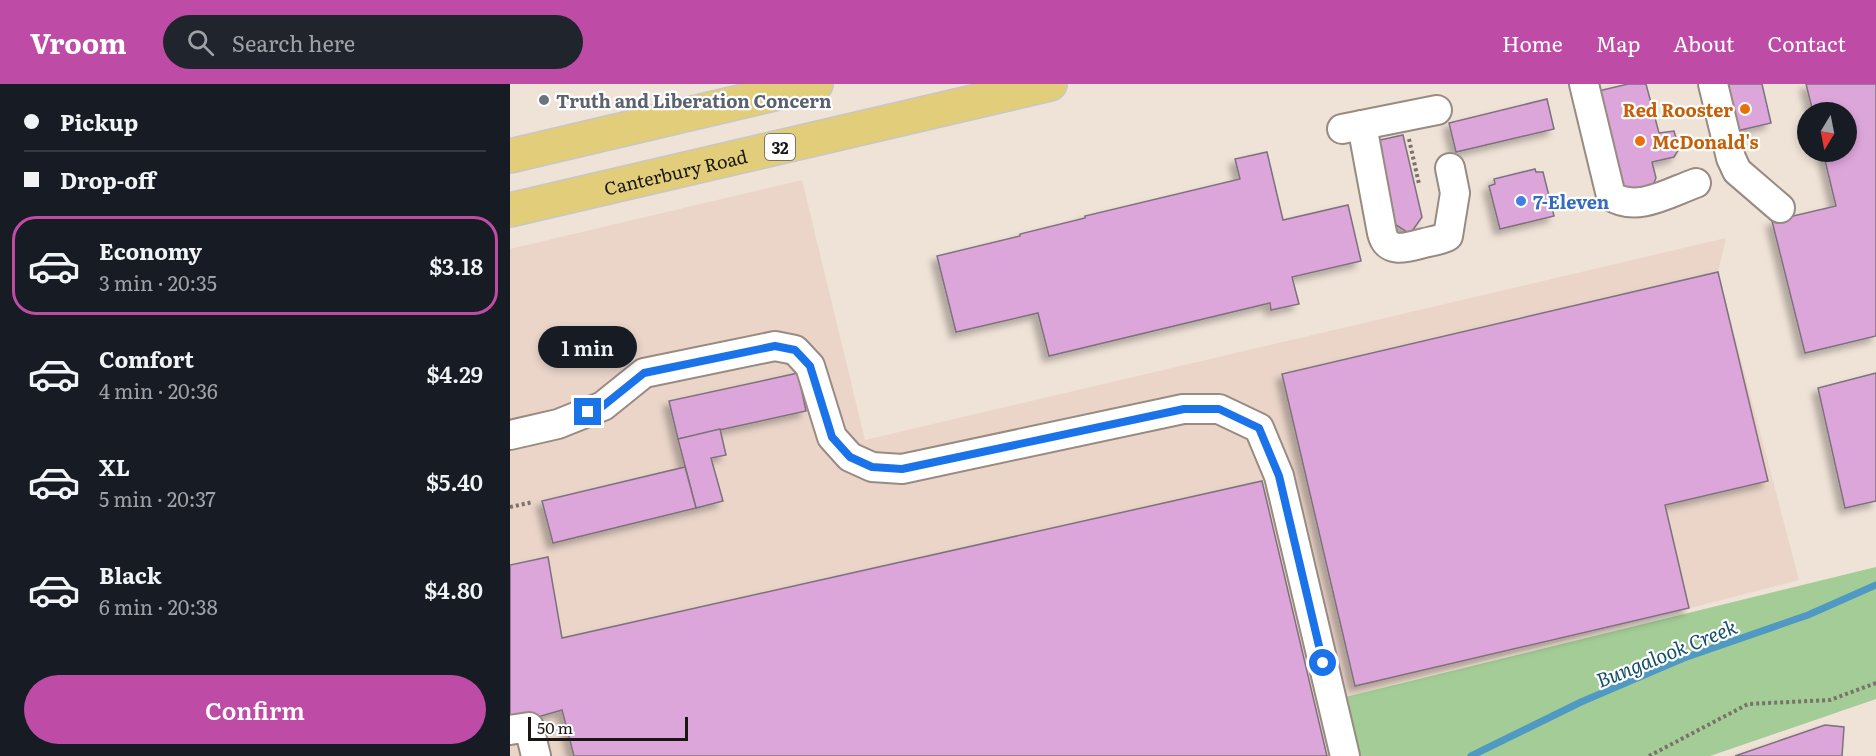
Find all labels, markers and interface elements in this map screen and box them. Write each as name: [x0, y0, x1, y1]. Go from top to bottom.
search box: [163, 15, 583, 69]
text: Vroom: [30, 21, 127, 63]
icon: search: [184, 26, 217, 59]
text: Search here: [232, 26, 355, 59]
text: Home: [1502, 27, 1563, 58]
text: Map: [1596, 27, 1640, 58]
text: About: [1673, 27, 1735, 58]
text: Contact: [1768, 27, 1846, 58]
place label: Truth and Liberation Concern: [556, 87, 832, 114]
marker: Truth and Liberation Concern: [537, 93, 551, 107]
place label: Red Rooster: [1623, 96, 1733, 123]
marker: Red Rooster: [1738, 102, 1752, 116]
north arrow: [1797, 102, 1857, 162]
map controls: [1797, 102, 1857, 162]
text: Pickup: [60, 105, 138, 138]
place label: McDonald's: [1652, 128, 1758, 155]
road number: 32: [765, 134, 795, 160]
marker: McDonald's: [1633, 134, 1647, 148]
street label: Canterbury Road: [601, 142, 750, 201]
text: Drop-off: [60, 163, 156, 196]
place label: 7-Eleven: [1533, 188, 1610, 215]
marker: 7-Eleven: [1514, 194, 1528, 208]
text: Economy: [99, 234, 202, 267]
icon: car: [27, 239, 81, 293]
text: $3.18: [429, 249, 483, 282]
text: 3 min · 20:35: [99, 267, 217, 297]
callout: 1 min: [538, 325, 638, 367]
text: 1 min: [561, 332, 614, 362]
text: Comfort: [99, 342, 194, 375]
icon: car: [27, 347, 81, 401]
text: $4.29: [426, 357, 483, 390]
text: 4 min · 20:36: [99, 375, 218, 405]
route end: [574, 398, 601, 425]
text: XL: [99, 450, 130, 483]
icon: car: [27, 455, 81, 509]
text: $5.40: [426, 465, 483, 498]
text: 5 min · 20:37: [99, 483, 216, 513]
text: Black: [99, 558, 161, 591]
icon: car: [27, 563, 81, 617]
text: $4.80: [424, 573, 483, 606]
text: 6 min · 20:38: [99, 591, 218, 621]
water label: Bungalook Creek: [1591, 610, 1741, 694]
route start: [1309, 649, 1336, 676]
button: Confirm: [24, 675, 486, 744]
scale bar: [528, 714, 688, 742]
text: 50 m: [537, 715, 573, 739]

